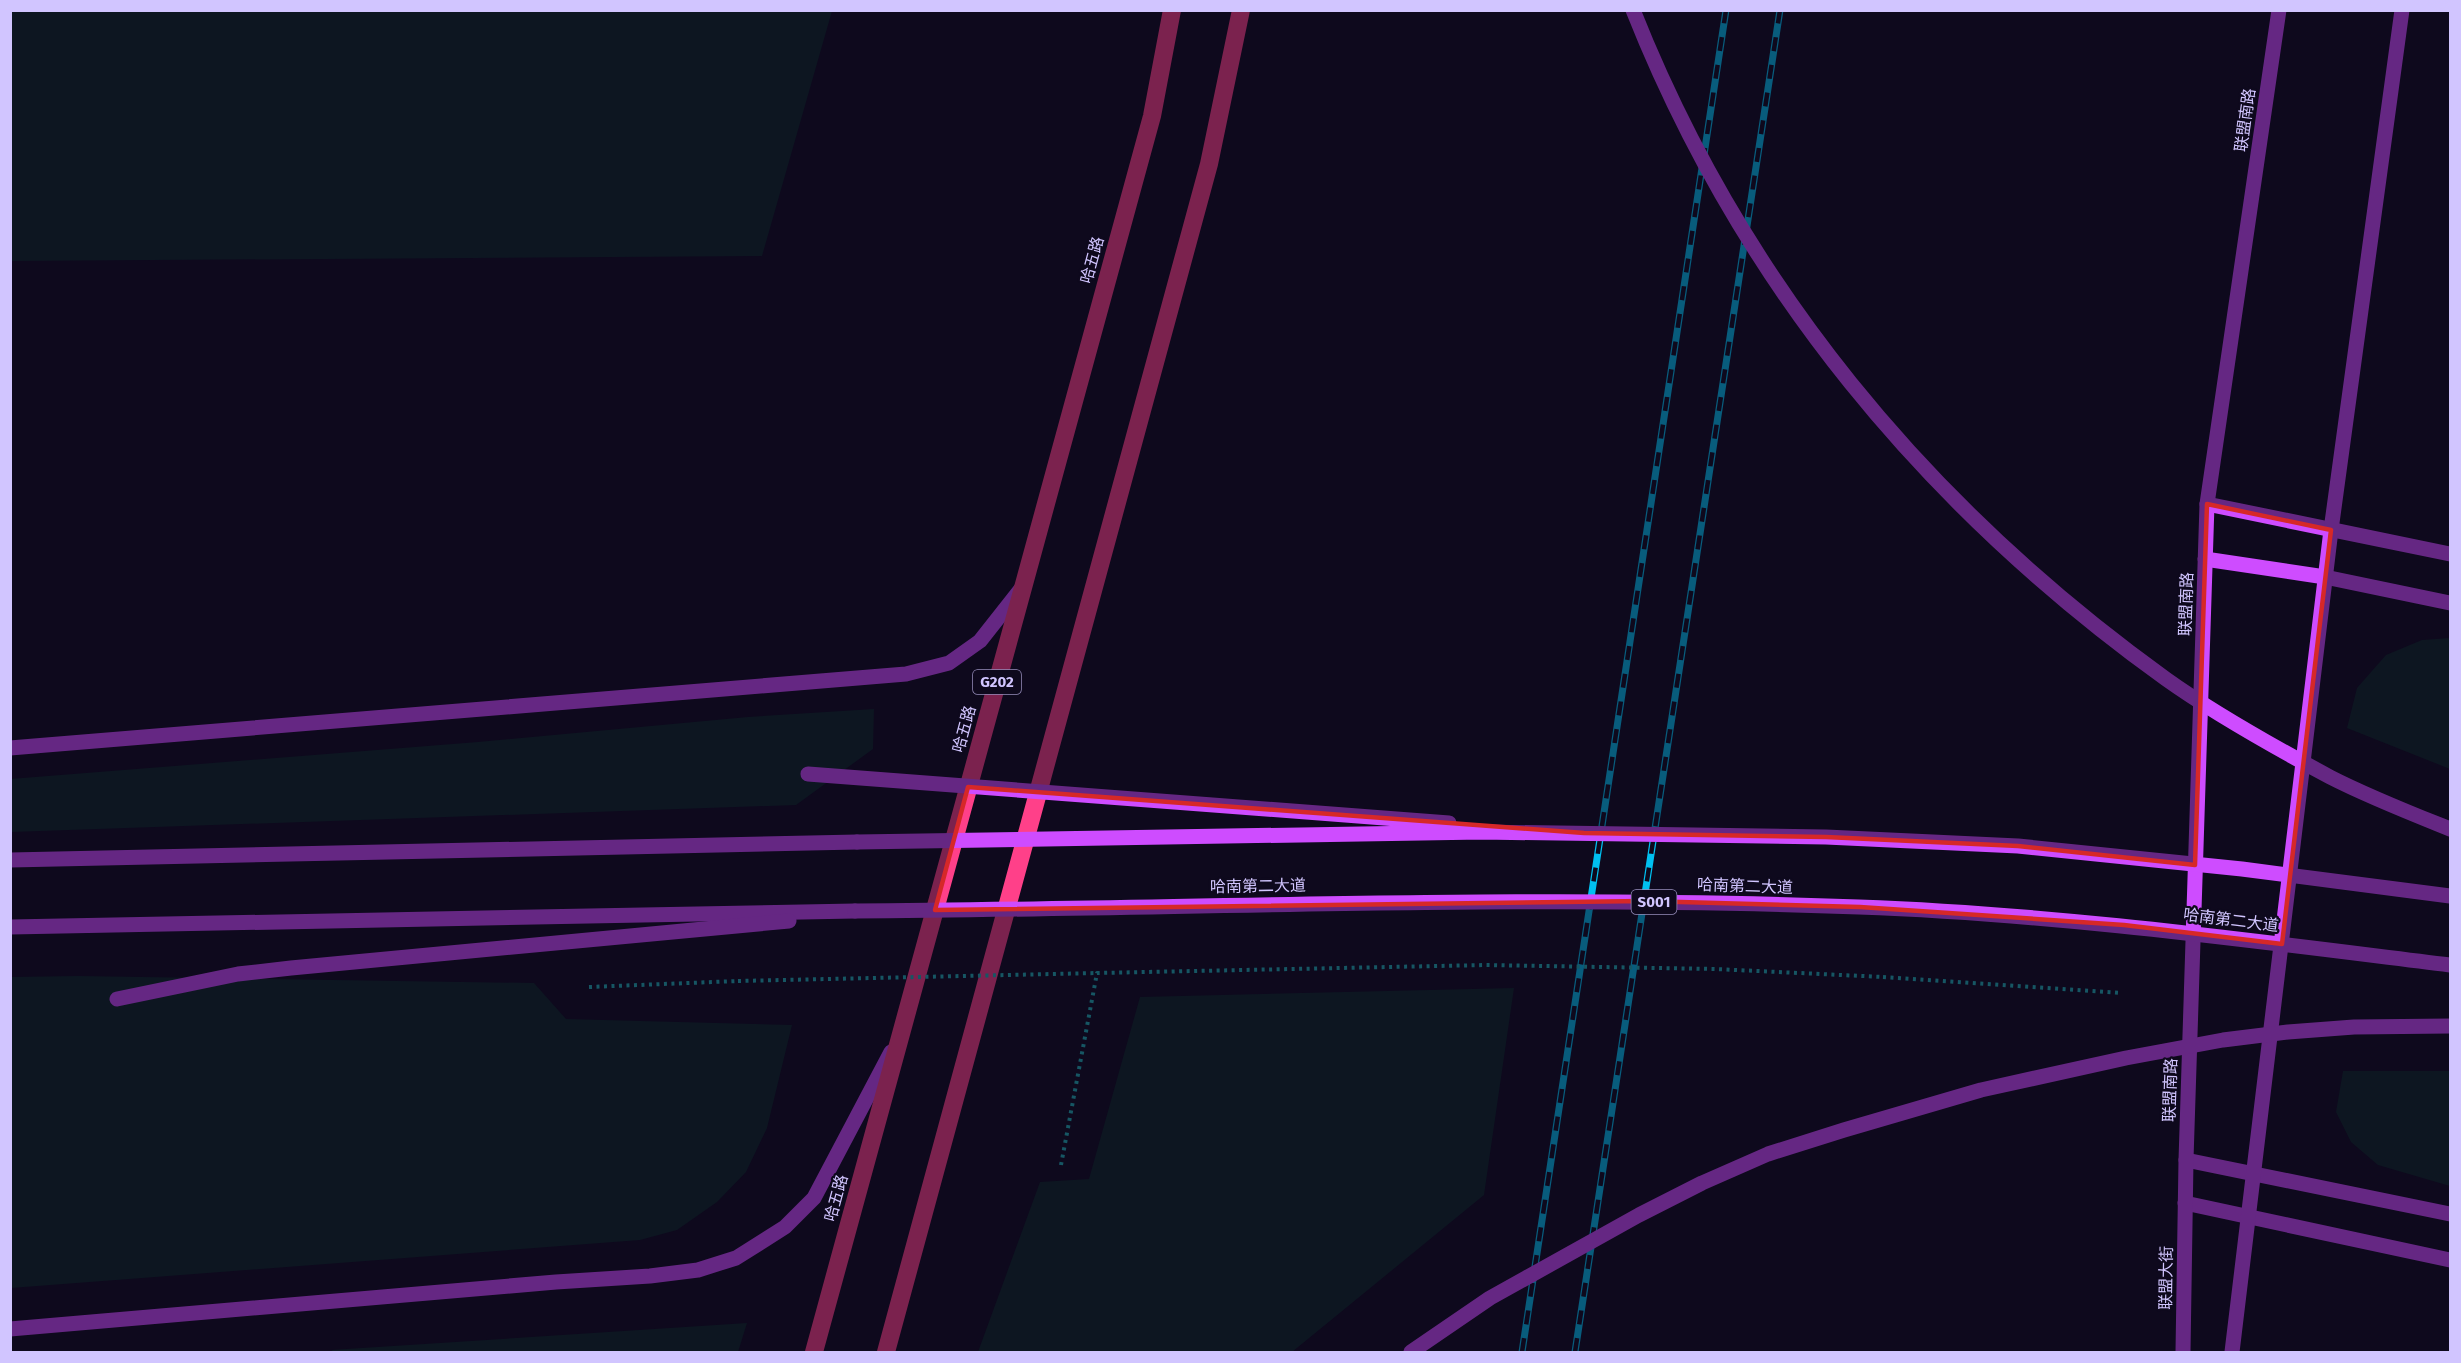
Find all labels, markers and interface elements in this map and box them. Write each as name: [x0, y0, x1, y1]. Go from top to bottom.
street label: 联盟南路: [2231, 87, 2259, 153]
street label: 哈五路: [1077, 234, 1107, 286]
street label: 联盟南路: [2175, 572, 2197, 636]
road number: G202: [973, 670, 1021, 694]
street label: 哈五路: [949, 703, 979, 755]
street label: 哈南第二大道: [1697, 875, 1793, 897]
street label: 哈南第二大道: [1210, 876, 1306, 896]
road number: S001: [1632, 890, 1676, 914]
street label: 哈南第二大道: [2182, 905, 2280, 935]
street label: 联盟南路: [2159, 1058, 2181, 1122]
street label: 哈五路: [821, 1172, 851, 1224]
street label: 联盟大街: [2156, 1246, 2176, 1310]

